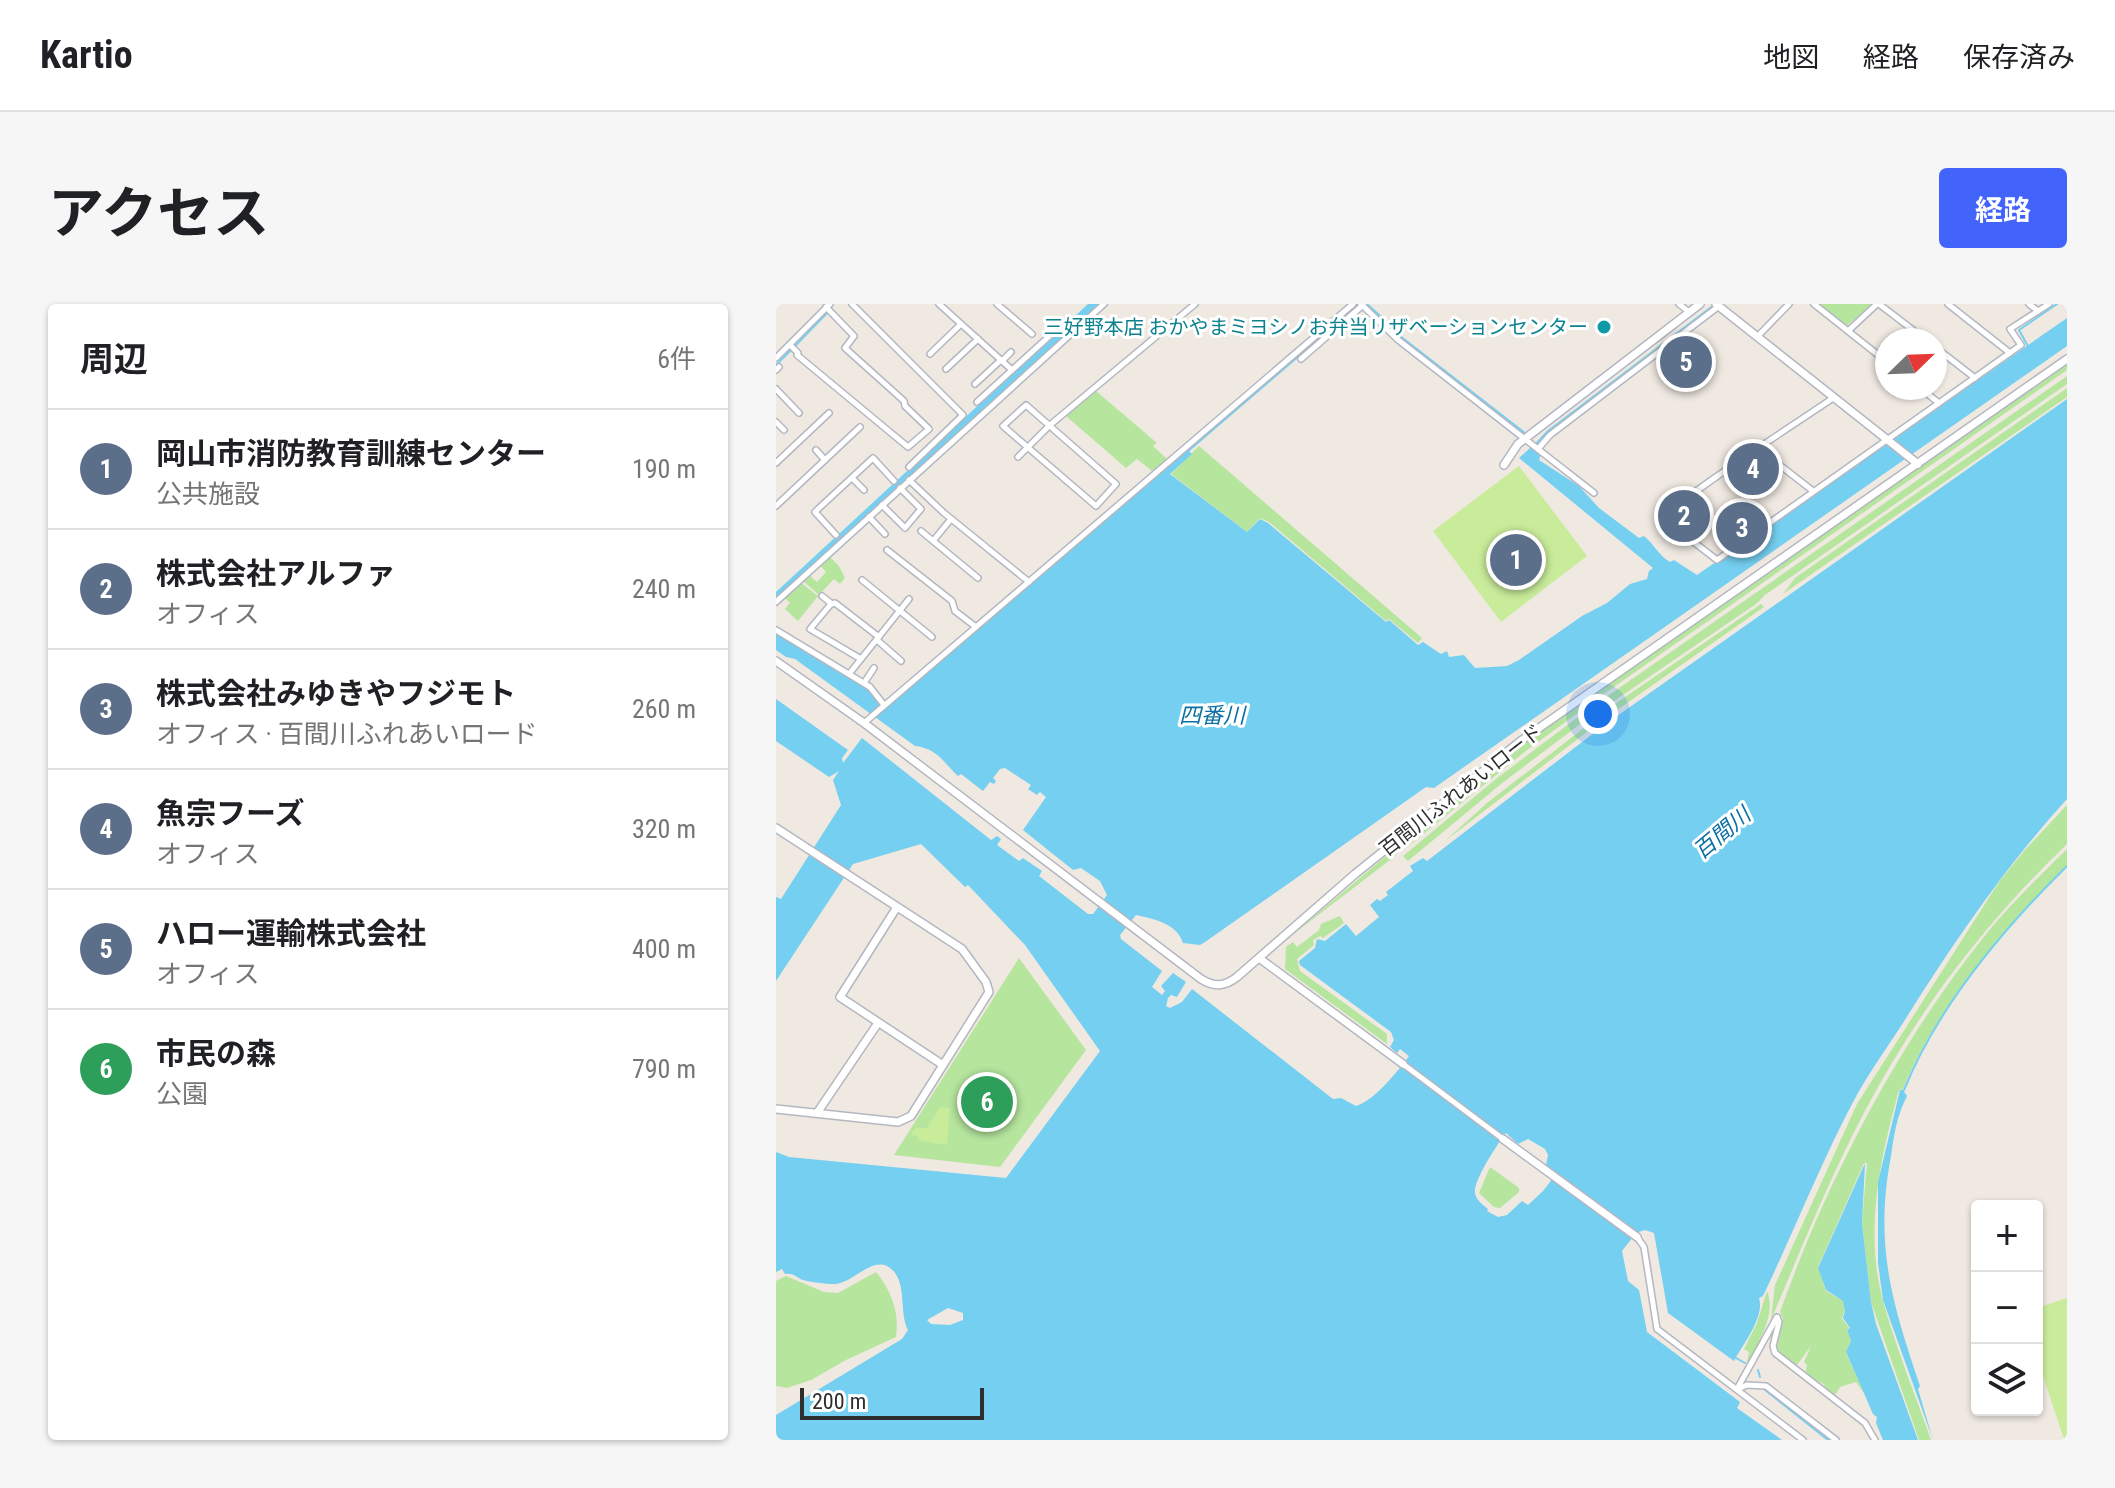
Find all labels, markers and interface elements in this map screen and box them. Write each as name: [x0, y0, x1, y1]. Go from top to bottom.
text: Kartio: [40, 33, 133, 77]
text: 地図: [1763, 41, 1819, 74]
text: 経路: [1863, 41, 1919, 74]
text: 保存済み: [1963, 41, 2075, 74]
button: 経路: [1939, 168, 2067, 248]
text: アクセス: [48, 181, 269, 247]
place label: 三好野本店 おかやまミヨシノお弁当リザベーションセンター: [1044, 315, 1588, 339]
marker: 三好野本店 おかやまミヨシノお弁当リザベーションセンター: [1595, 318, 1613, 336]
north arrow: [1875, 328, 1947, 400]
pin: 5: [1660, 332, 1712, 392]
text: 周辺: [80, 339, 148, 379]
text: 6件: [657, 344, 696, 374]
text: 岡山市消防教育訓練センター: [156, 436, 546, 471]
pin: 4: [1727, 439, 1779, 499]
text: 1: [99, 454, 113, 484]
text: 190 m: [632, 454, 696, 484]
text: 公共施設: [156, 479, 260, 509]
pin: 2: [1658, 486, 1710, 546]
pin: 3: [1716, 498, 1768, 558]
pin: 1: [1490, 530, 1542, 590]
text: 株式会社アルファ: [156, 556, 396, 591]
text: 2: [99, 574, 113, 604]
text: 240 m: [632, 574, 696, 604]
text: オフィス: [156, 599, 259, 629]
text: 株式会社みゆきやフジモト: [156, 676, 516, 711]
text: 3: [99, 694, 113, 724]
text: 260 m: [632, 694, 696, 724]
your location: [1578, 694, 1618, 734]
water label: 四番川: [1179, 703, 1247, 728]
text: オフィス · 百間川ふれあいロード: [156, 719, 538, 749]
street label: 百間川ふれあいロード: [1375, 719, 1547, 861]
text: 魚宗フーズ: [156, 796, 305, 831]
water label: 百間川: [1689, 801, 1757, 864]
text: 4: [99, 814, 113, 844]
text: 320 m: [632, 814, 696, 844]
text: オフィス: [156, 839, 259, 869]
text: ハロー運輸株式会社: [156, 916, 426, 951]
text: 5: [99, 934, 113, 964]
text: 400 m: [632, 934, 696, 964]
text: オフィス: [156, 959, 259, 989]
text: 市民の森: [156, 1036, 276, 1071]
text: 6: [99, 1054, 113, 1084]
text: 790 m: [632, 1054, 696, 1084]
pin: 6: [961, 1072, 1013, 1132]
text: 公園: [156, 1079, 208, 1109]
map controls: [1971, 1200, 2043, 1416]
button: +: [1971, 1200, 2043, 1272]
button: −: [1971, 1272, 2043, 1344]
button: layers: [1971, 1344, 2043, 1416]
scale bar: [800, 1384, 984, 1420]
text: 200 m: [812, 1389, 866, 1414]

